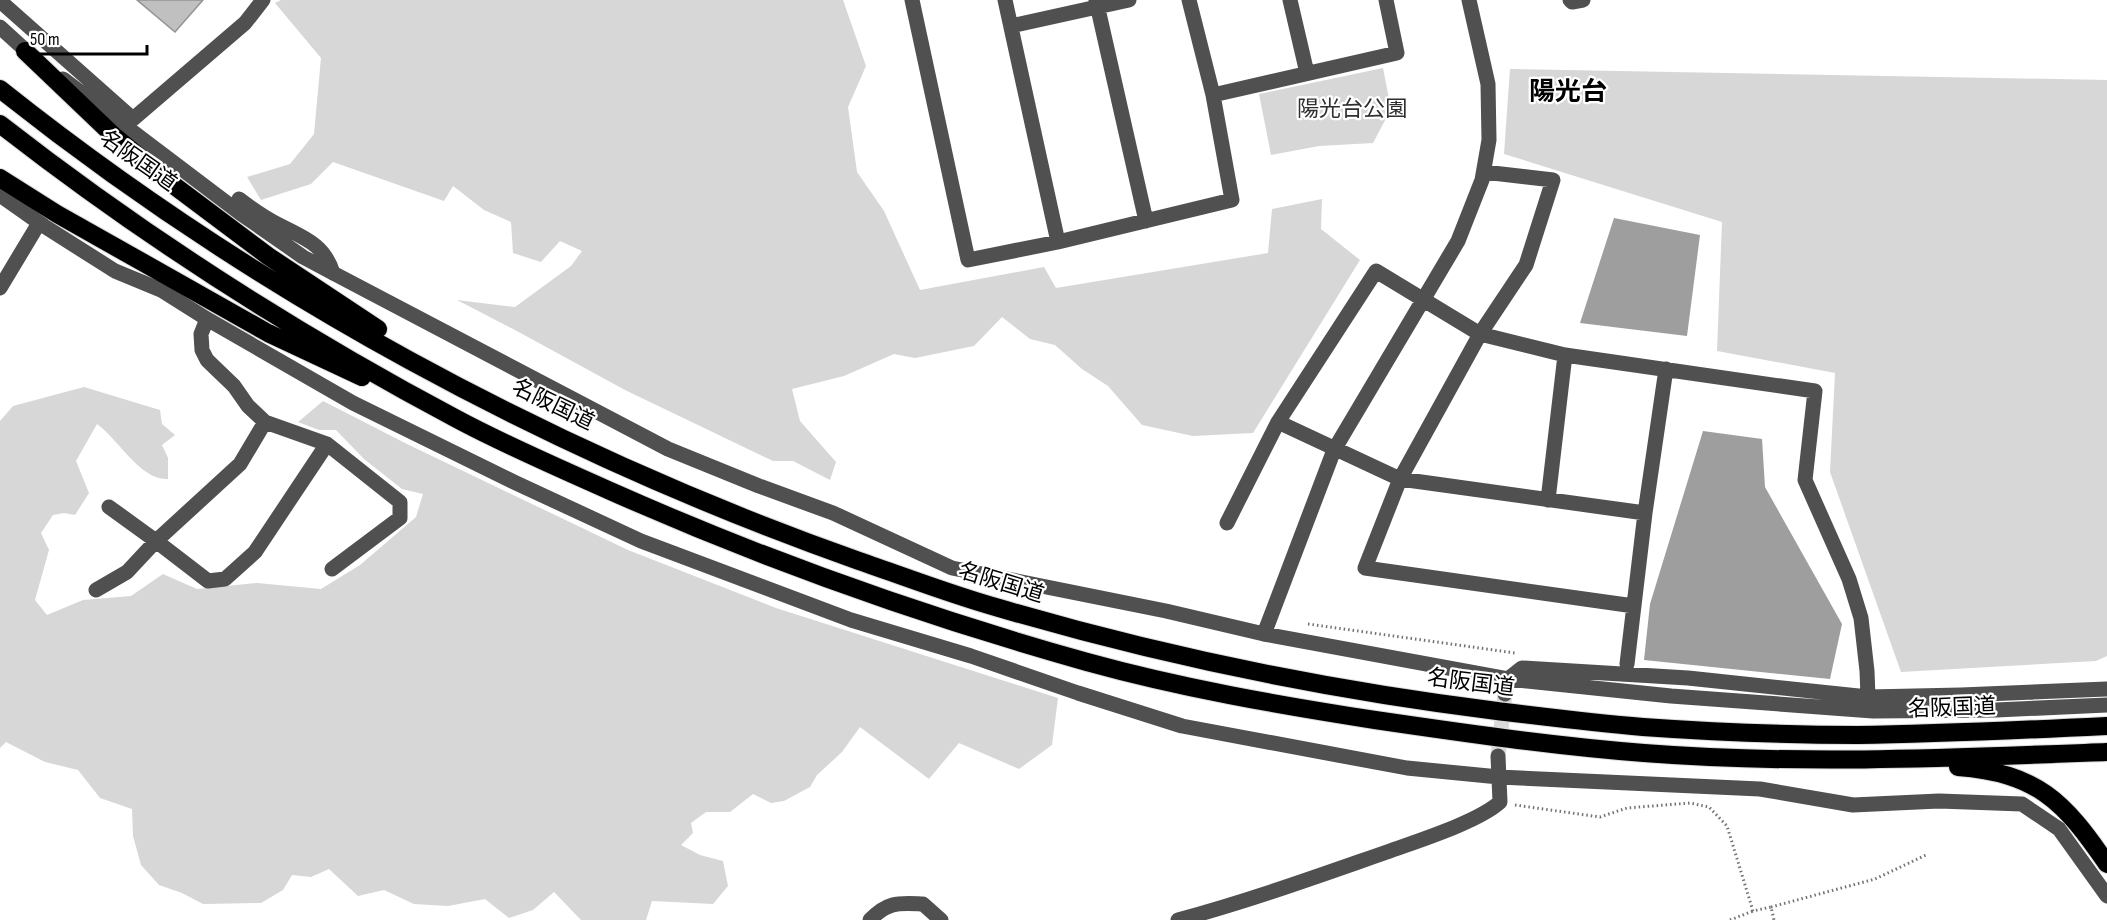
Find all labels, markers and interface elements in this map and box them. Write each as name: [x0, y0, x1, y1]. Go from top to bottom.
scale bar: [21, 18, 147, 56]
text: 50 m: [30, 29, 60, 50]
district label: 陽光台: [1529, 77, 1607, 108]
park label: 陽光台公園: [1297, 96, 1407, 123]
street label: 名阪国道: [94, 125, 182, 197]
street label: 名阪国道: [508, 374, 598, 436]
street label: 名阪国道: [955, 557, 1047, 609]
street label: 名阪国道: [1426, 664, 1516, 702]
street label: 名阪国道: [1908, 693, 1996, 723]

